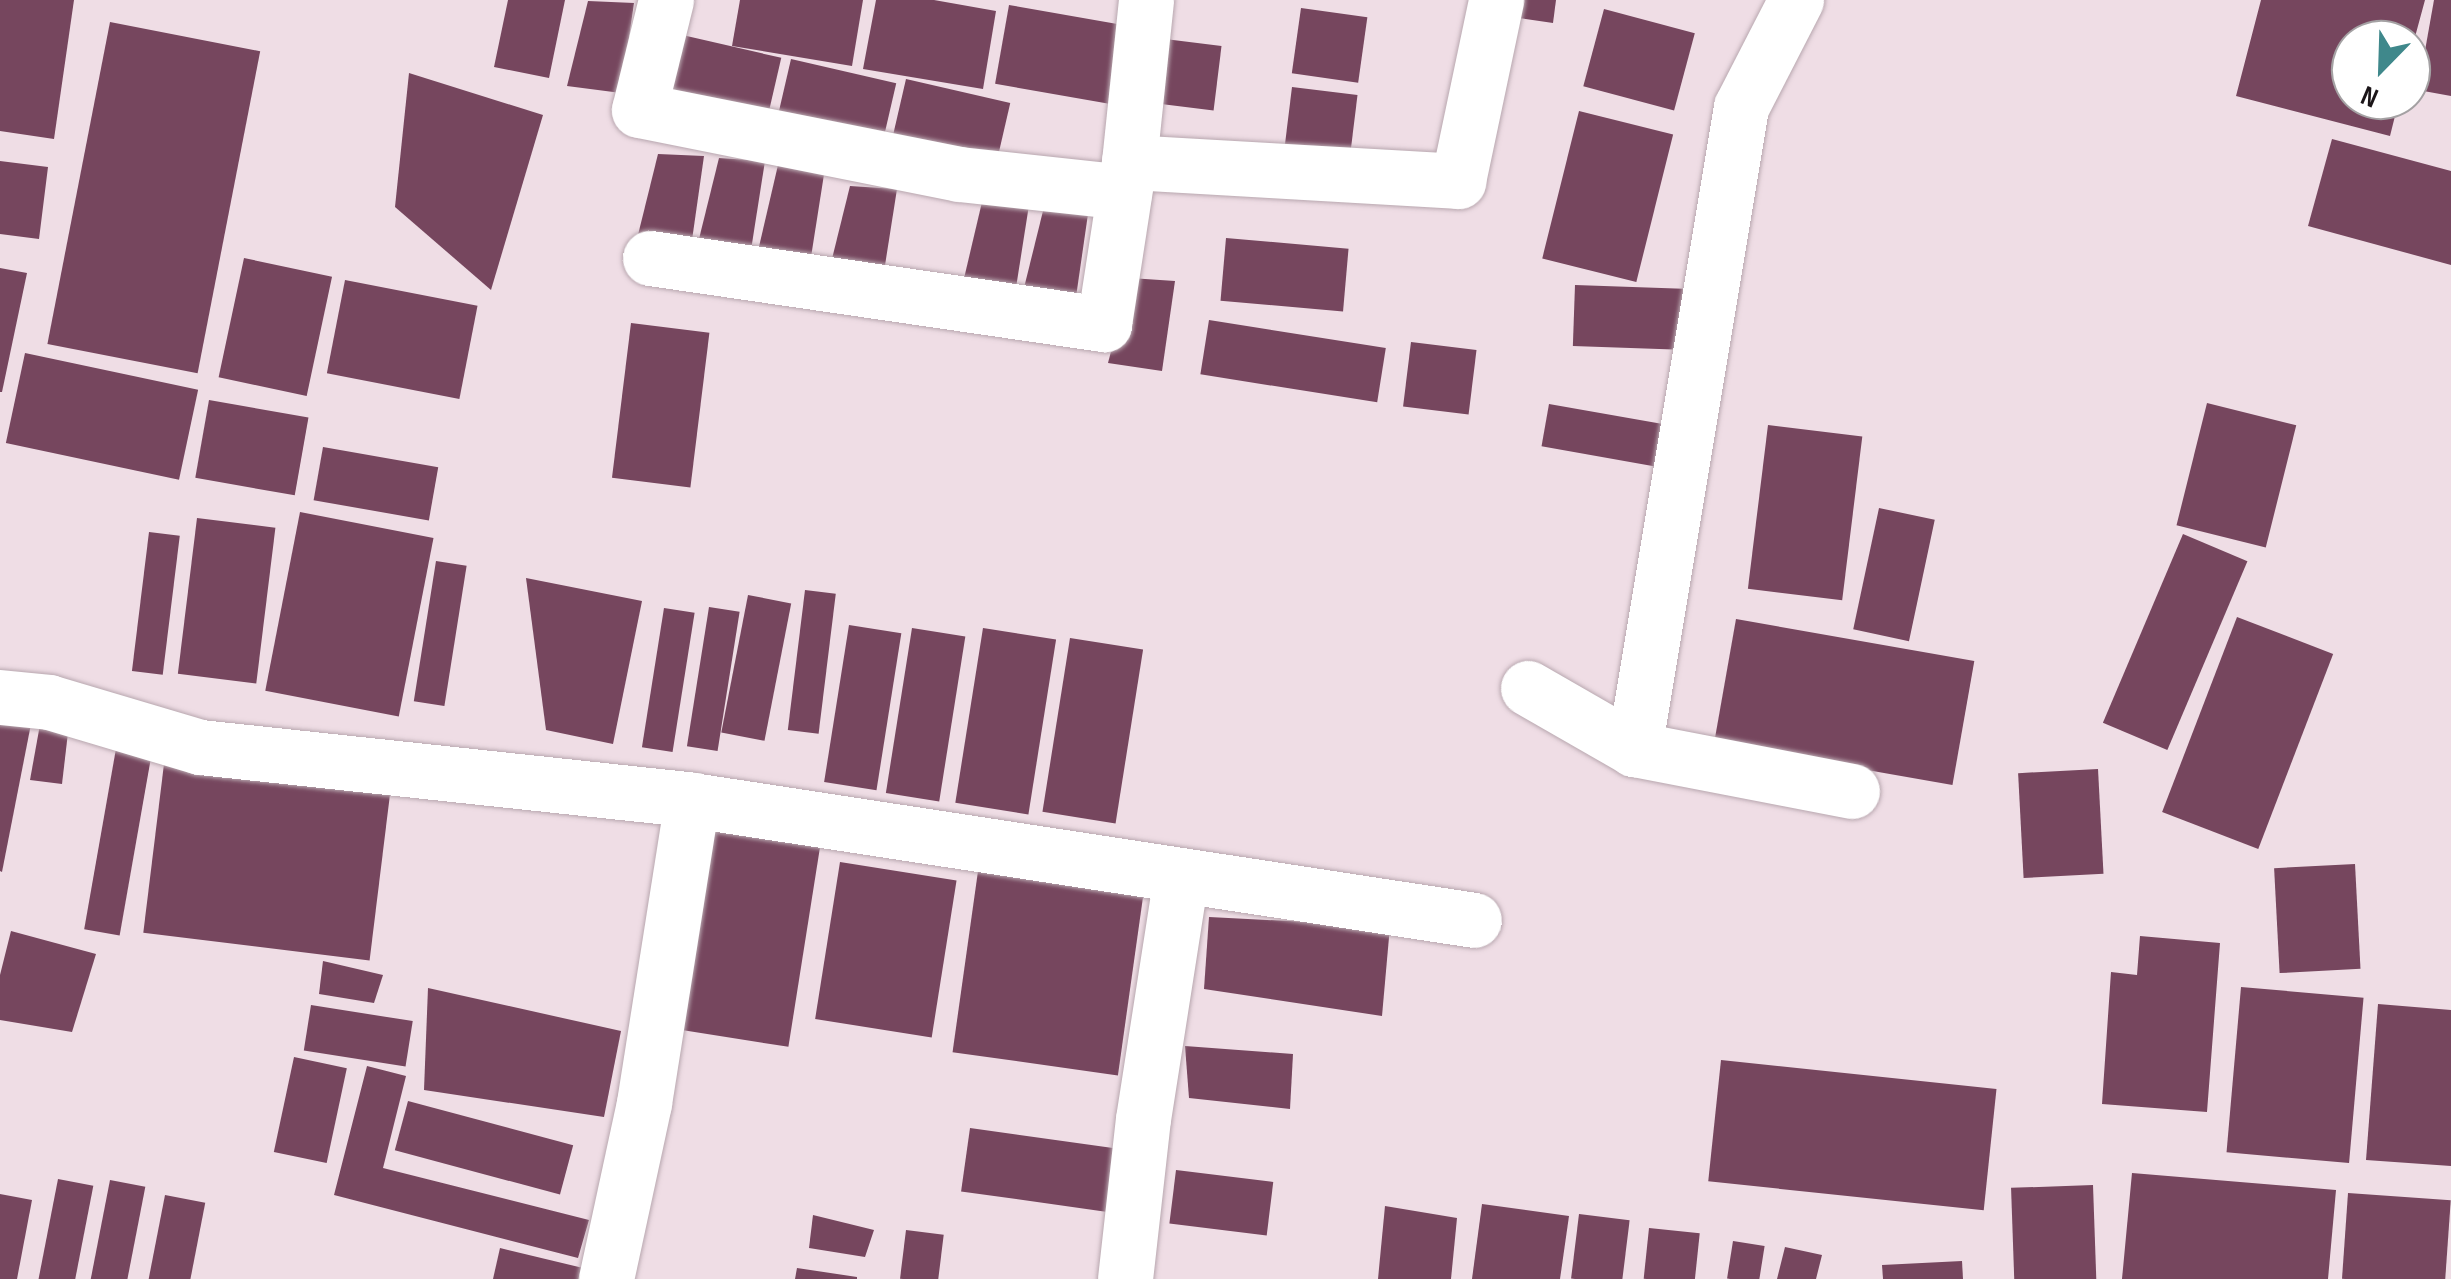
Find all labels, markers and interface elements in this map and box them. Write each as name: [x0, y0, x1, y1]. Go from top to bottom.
north arrow: [2331, 20, 2431, 120]
text: N: [2357, 78, 2383, 114]

